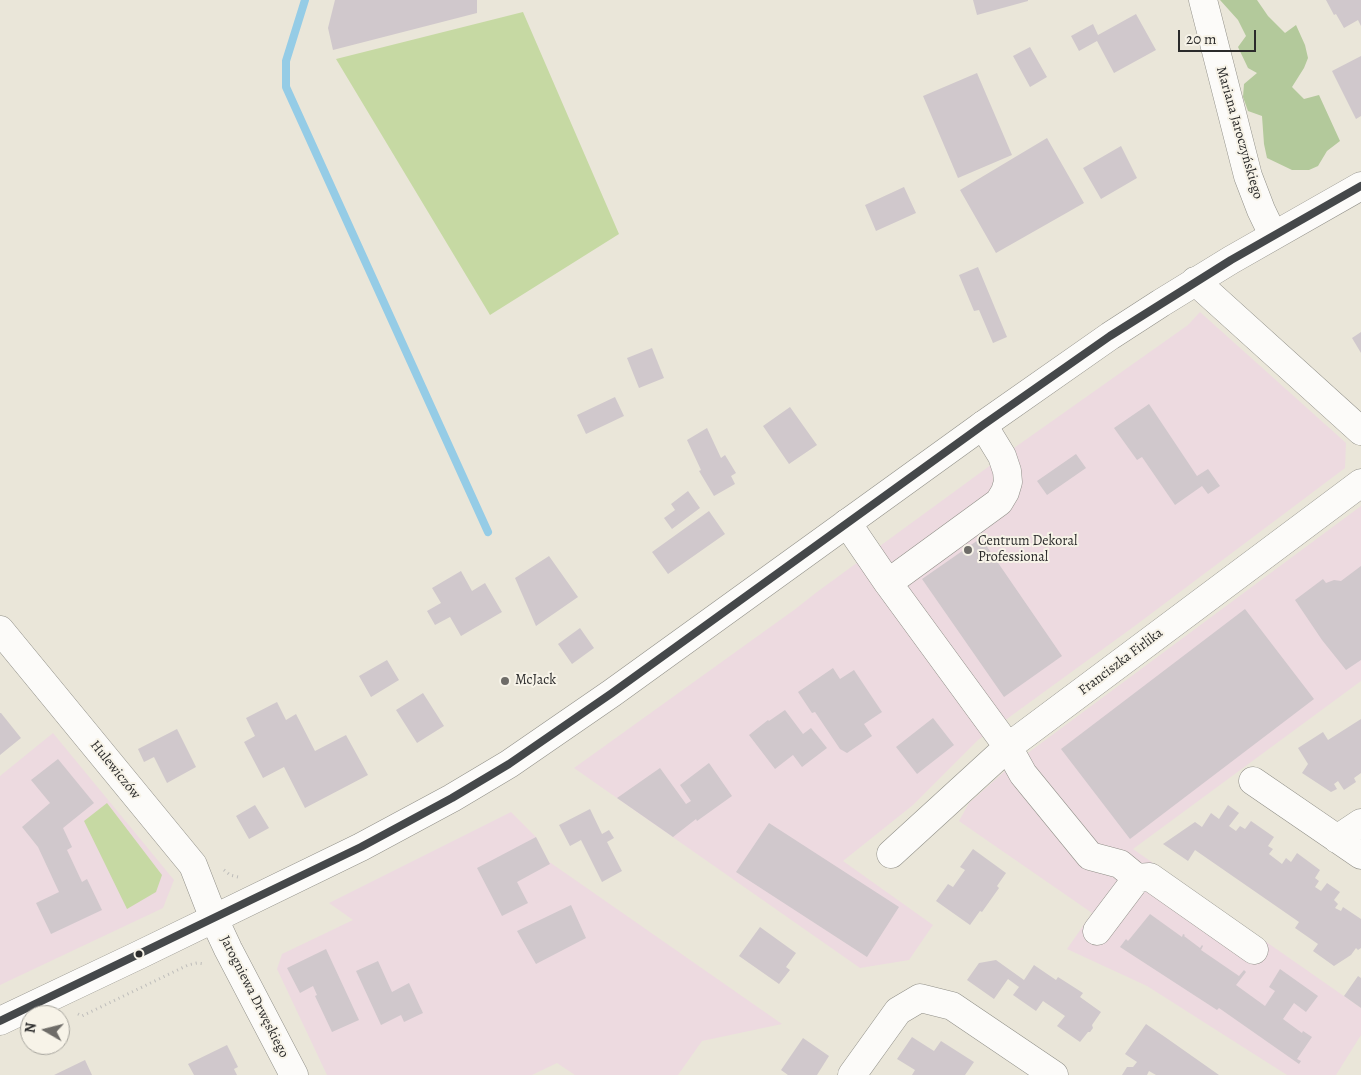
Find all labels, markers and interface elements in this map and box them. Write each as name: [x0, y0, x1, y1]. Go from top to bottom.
scale bar: [1181, 20, 1258, 52]
text: 20 m: [1186, 29, 1217, 49]
street label: Mariana Jaroczyńskiego: [1212, 65, 1266, 201]
place label: Centrum Dekoral Professional: [978, 534, 1077, 566]
marker: Centrum Dekoral Professional: [962, 544, 974, 556]
street label: Franciszka Firlika: [1076, 625, 1166, 699]
place label: McJack: [515, 673, 556, 689]
marker: McJack: [499, 675, 511, 687]
street label: Hulewiczów: [86, 737, 144, 803]
street label: Jarogniewa Drwęskiego: [216, 933, 292, 1061]
unlabelled marker: [134, 949, 144, 959]
north arrow: [20, 1005, 70, 1055]
text: N: [21, 1022, 41, 1034]

